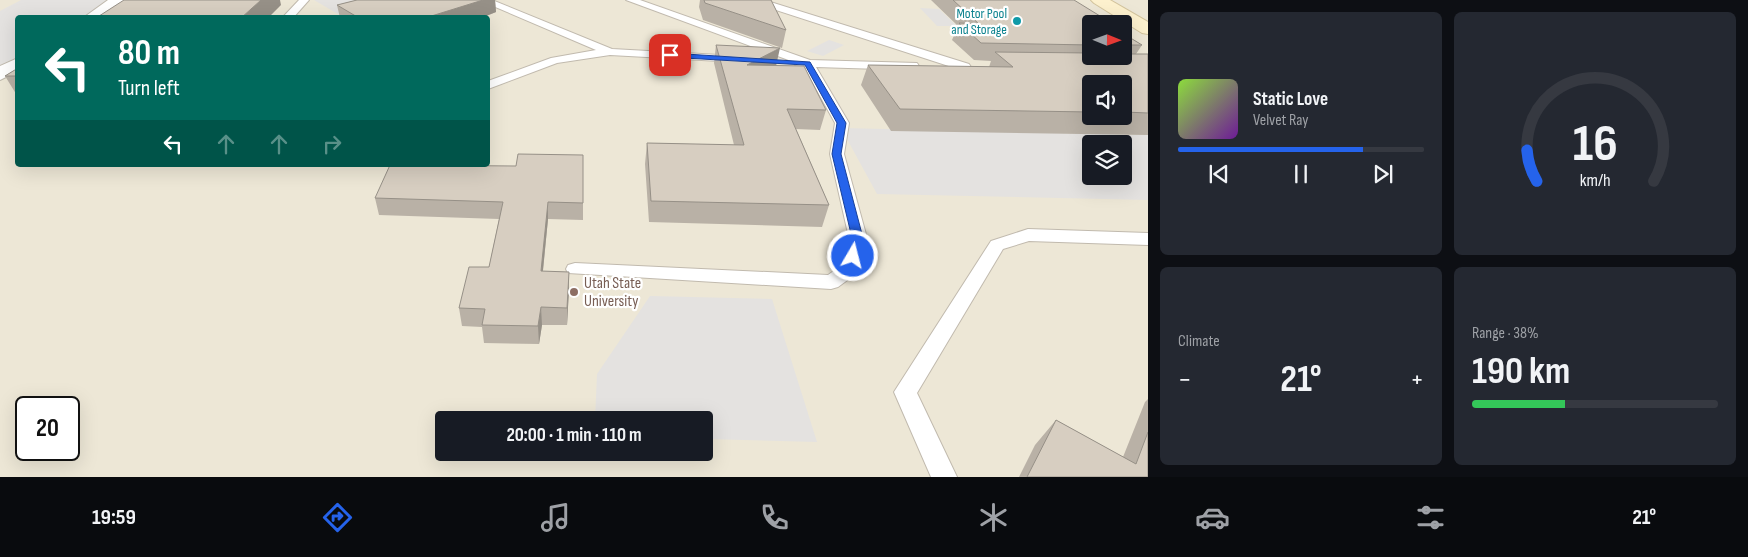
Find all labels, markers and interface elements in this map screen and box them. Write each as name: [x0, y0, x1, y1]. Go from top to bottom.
place label: Motor Pool and Storage: [951, 5, 1007, 38]
marker: Motor Pool and Storage: [1011, 15, 1023, 27]
north arrow: [1082, 15, 1132, 65]
map controls: [1082, 15, 1132, 185]
text: 80 m: [118, 32, 180, 75]
pin: [649, 34, 691, 76]
icon: left: [35, 35, 100, 100]
icon: arrive: [656, 41, 684, 69]
text: Turn left: [118, 75, 180, 102]
button: sound: [1082, 75, 1132, 125]
text: Static Love: [1253, 88, 1328, 111]
text: Velvet Ray: [1253, 111, 1308, 130]
text: 16: [1573, 113, 1617, 176]
icon: left: [159, 130, 187, 158]
icon: ahead: [212, 130, 240, 158]
icon: ahead: [265, 130, 293, 158]
icon: right: [318, 130, 346, 158]
button: layers: [1082, 135, 1132, 185]
icon: previous: [1205, 160, 1233, 188]
icon: pause: [1287, 160, 1315, 188]
icon: next: [1369, 160, 1397, 188]
text: km/h: [1580, 170, 1610, 191]
position arrow: [826, 229, 878, 281]
place label: Utah State University: [584, 274, 641, 311]
marker: Utah State University: [568, 286, 580, 298]
text: Range · 38%: [1472, 324, 1539, 343]
text: Climate: [1178, 332, 1220, 351]
text: 190 km: [1472, 349, 1570, 394]
text: 21°: [1280, 357, 1322, 402]
text: −: [1178, 363, 1192, 396]
text: +: [1410, 363, 1424, 396]
speed limit sign: 20: [15, 396, 80, 461]
text: 20:00 · 1 min · 110 m: [506, 424, 642, 447]
icon: directions: [320, 500, 355, 535]
icon: music: [538, 500, 573, 535]
icon: phone: [757, 500, 792, 535]
icon: climate: [976, 500, 1011, 535]
icon: car: [1195, 500, 1230, 535]
icon: filters: [1413, 500, 1448, 535]
text: 19:59: [92, 504, 136, 531]
text: 21°: [1632, 504, 1656, 531]

